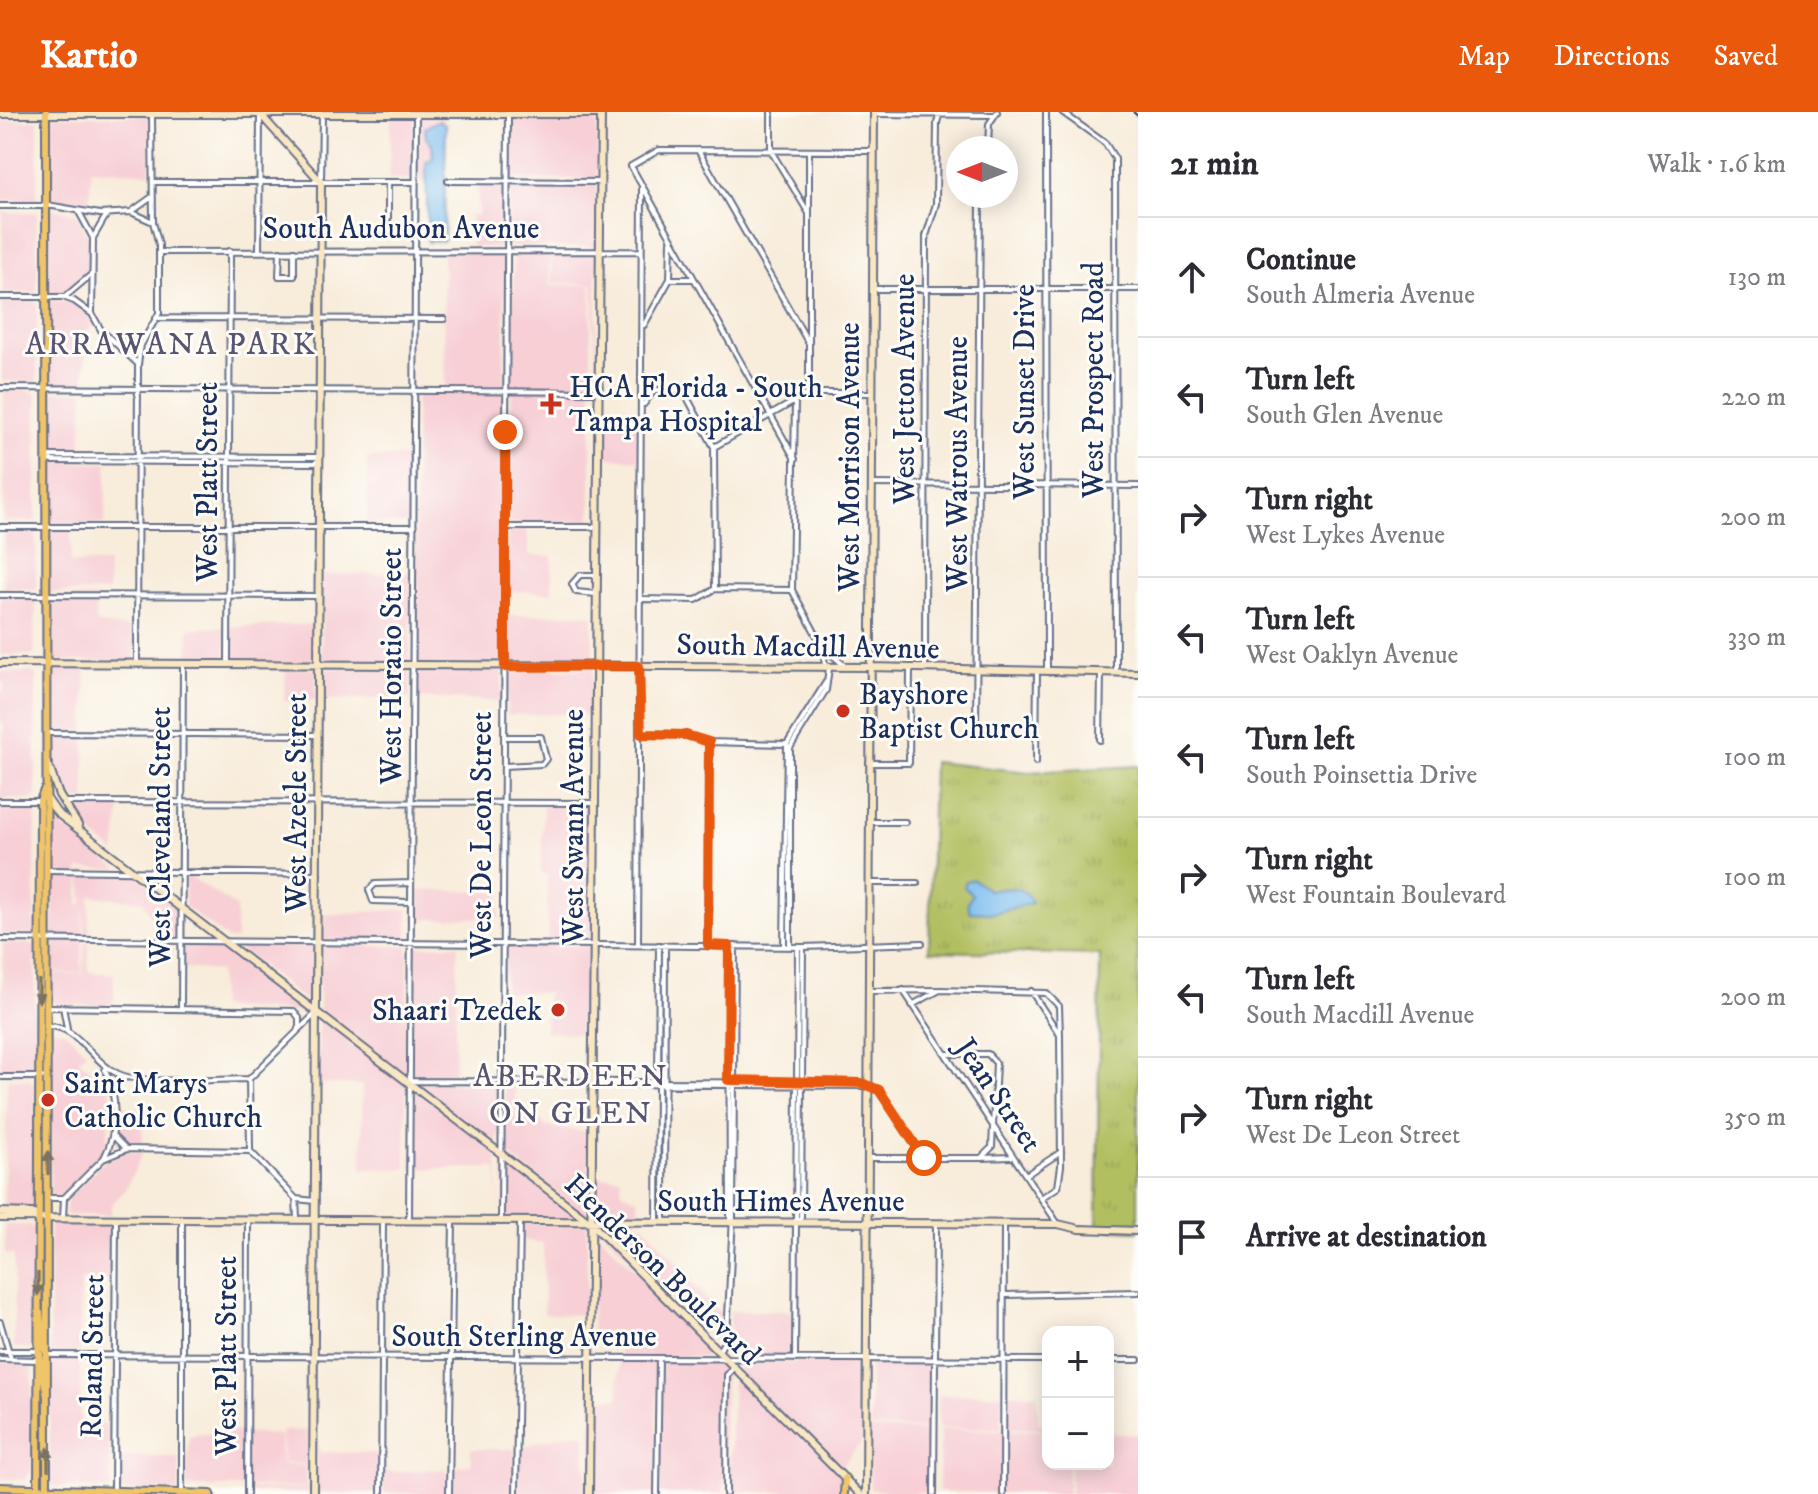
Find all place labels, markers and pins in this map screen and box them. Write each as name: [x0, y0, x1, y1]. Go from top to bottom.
place label: HCA Florida - South Tampa Hospital: [569, 370, 823, 441]
marker: HCA Florida - South Tampa Hospital: [540, 393, 562, 415]
place label: Bayshore Baptist Church: [859, 677, 1039, 748]
marker: Bayshore Baptist Church: [834, 702, 852, 720]
place label: Shaari Tzedek: [372, 993, 542, 1030]
marker: Shaari Tzedek: [549, 1001, 567, 1019]
place label: Saint Marys Catholic Church: [64, 1066, 262, 1137]
marker: Saint Marys Catholic Church: [39, 1091, 57, 1109]

